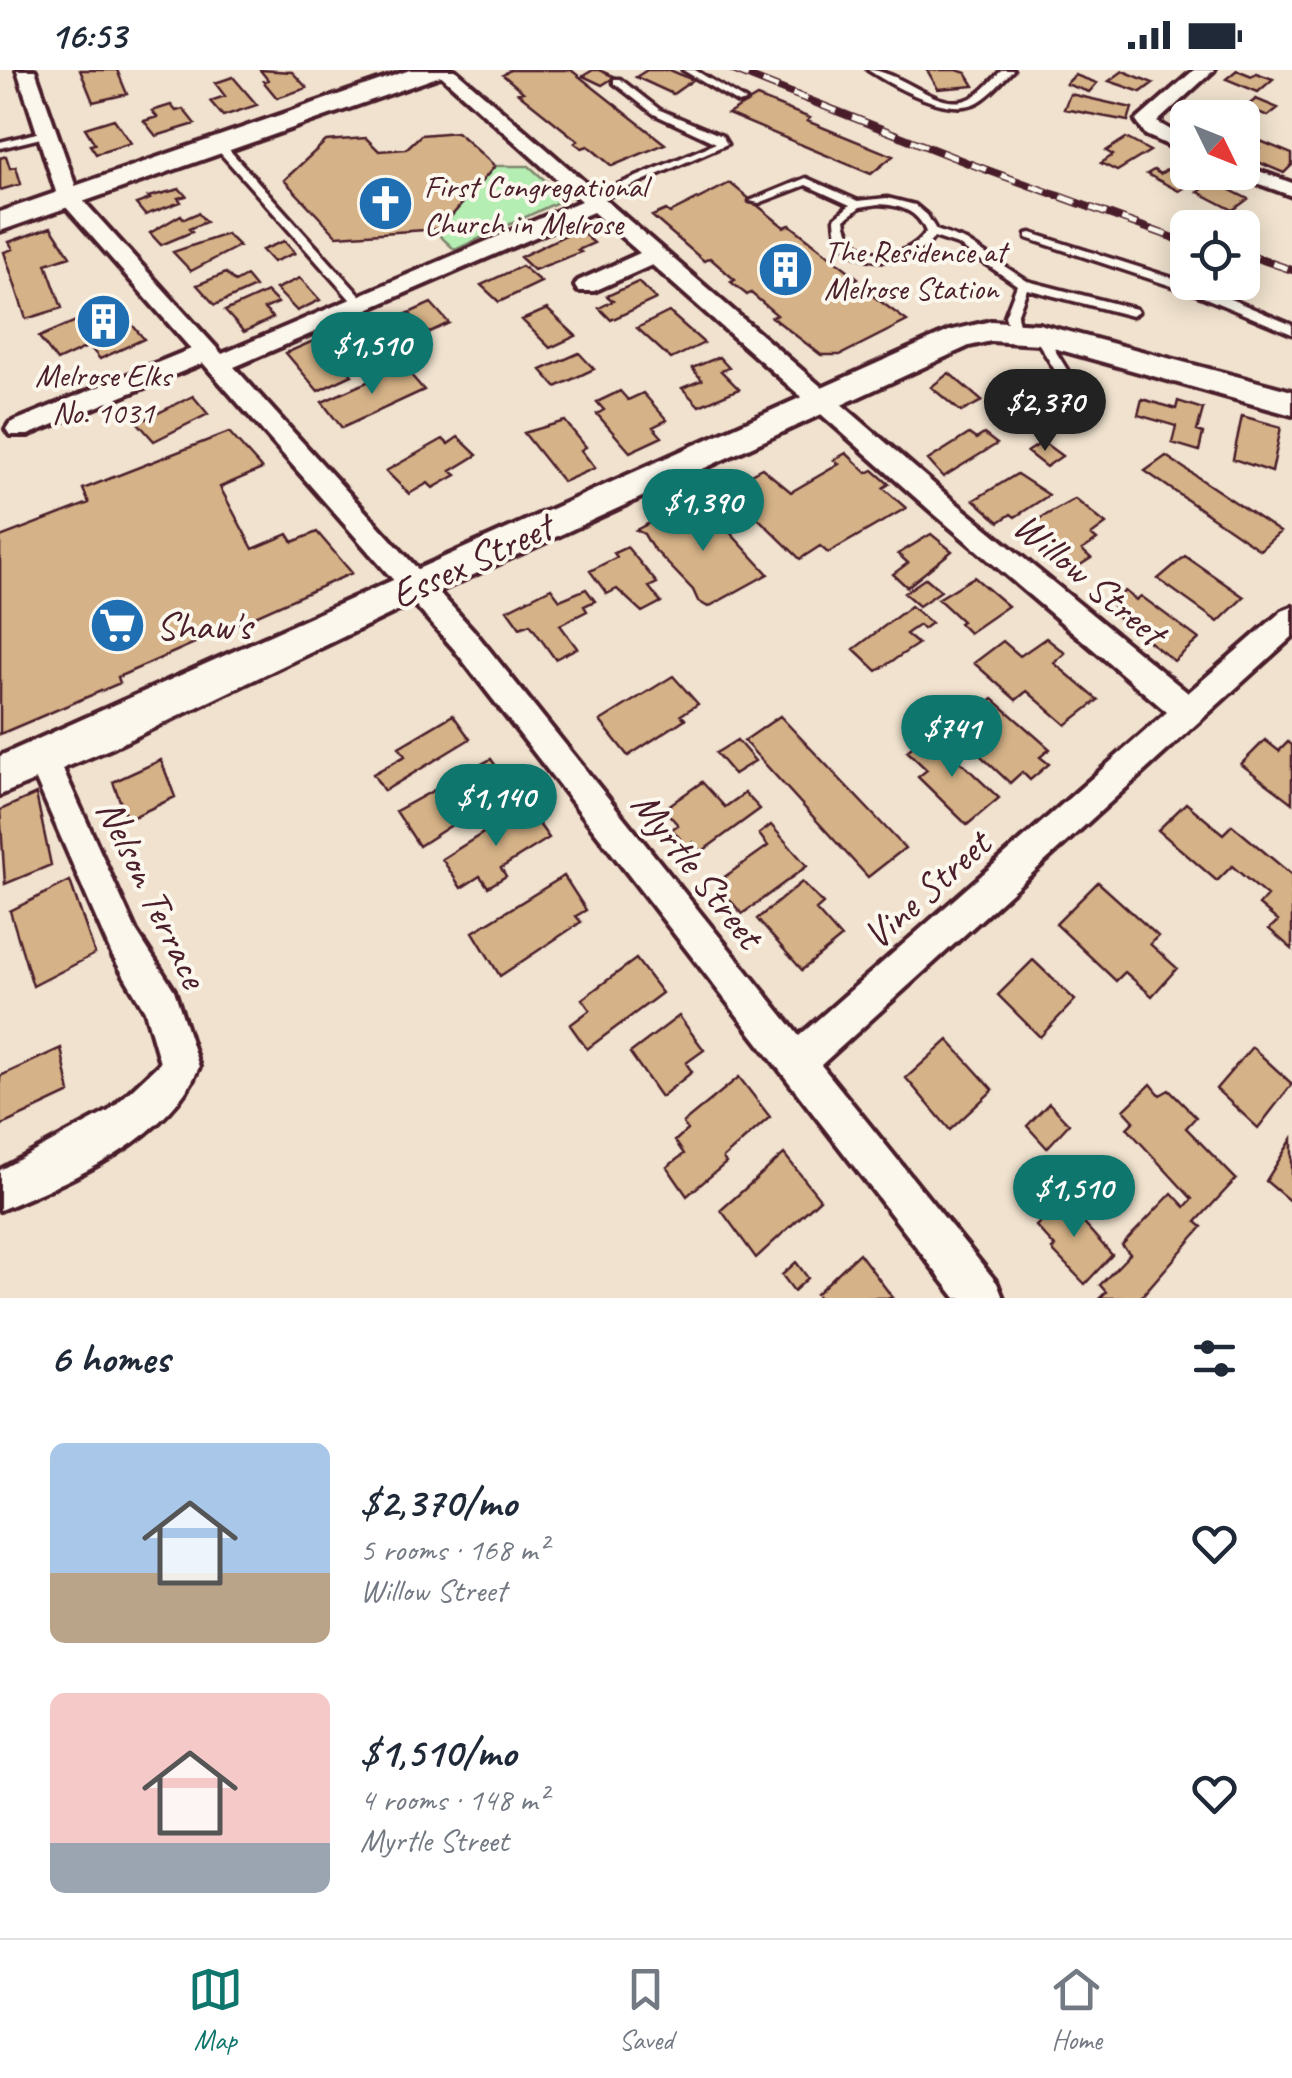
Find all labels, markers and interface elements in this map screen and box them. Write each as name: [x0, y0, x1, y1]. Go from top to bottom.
text: 16:53: [50, 12, 126, 59]
north arrow: [1170, 100, 1260, 190]
map controls: [1170, 100, 1260, 300]
place label: First Congregational Church in Melrose: [424, 166, 653, 244]
church icon: First Congregational Church in Melrose: [355, 174, 415, 234]
button: locate: [1170, 210, 1260, 300]
place label: The Residence at Melrose Station: [824, 231, 1010, 309]
building icon: The Residence at Melrose Station: [755, 239, 815, 299]
building icon: Melrose Elks No. 1031: [73, 291, 133, 351]
pin: $1,510: [291, 312, 453, 397]
text: $1,510: [333, 324, 411, 365]
place label: Melrose Elks No. 1031: [35, 355, 174, 433]
pin: $2,370: [964, 369, 1126, 454]
text: $2,370: [1006, 381, 1084, 422]
pin: $1,390: [622, 469, 784, 554]
text: $1,390: [664, 481, 742, 522]
street label: Essex Street: [383, 499, 565, 620]
street label: Willow Street: [1003, 501, 1180, 660]
supermarket icon: Shaw's: [87, 595, 147, 655]
place label: Shaw's: [156, 601, 255, 651]
pin: $741: [893, 695, 1011, 780]
text: $741: [923, 707, 981, 748]
pin: $1,140: [415, 764, 577, 849]
text: $1,140: [457, 776, 535, 817]
street label: Myrtle Street: [620, 781, 776, 961]
street label: Nelson Terrace: [85, 791, 220, 998]
street label: Vine Street: [853, 817, 1003, 960]
pin: $1,510: [993, 1155, 1155, 1240]
text: $1,510: [1035, 1167, 1113, 1208]
icon: filters: [1187, 1331, 1242, 1386]
text: 6 homes: [50, 1332, 169, 1385]
text: $2,370/mo: [360, 1476, 516, 1529]
icon: home: [130, 1483, 250, 1603]
icon: heart: [1187, 1516, 1242, 1571]
text: 5 rooms · 168 m²: [360, 1529, 547, 1570]
text: Willow Street: [360, 1570, 506, 1611]
text: $1,510/mo: [360, 1726, 516, 1779]
icon: home: [130, 1733, 250, 1853]
icon: heart: [1187, 1766, 1242, 1821]
text: 4 rooms · 148 m²: [360, 1779, 547, 1820]
text: Myrtle Street: [360, 1820, 508, 1861]
tab: Map: [188, 1962, 243, 2057]
tab: Saved: [618, 1962, 673, 2057]
tab: Home: [1049, 1962, 1104, 2057]

